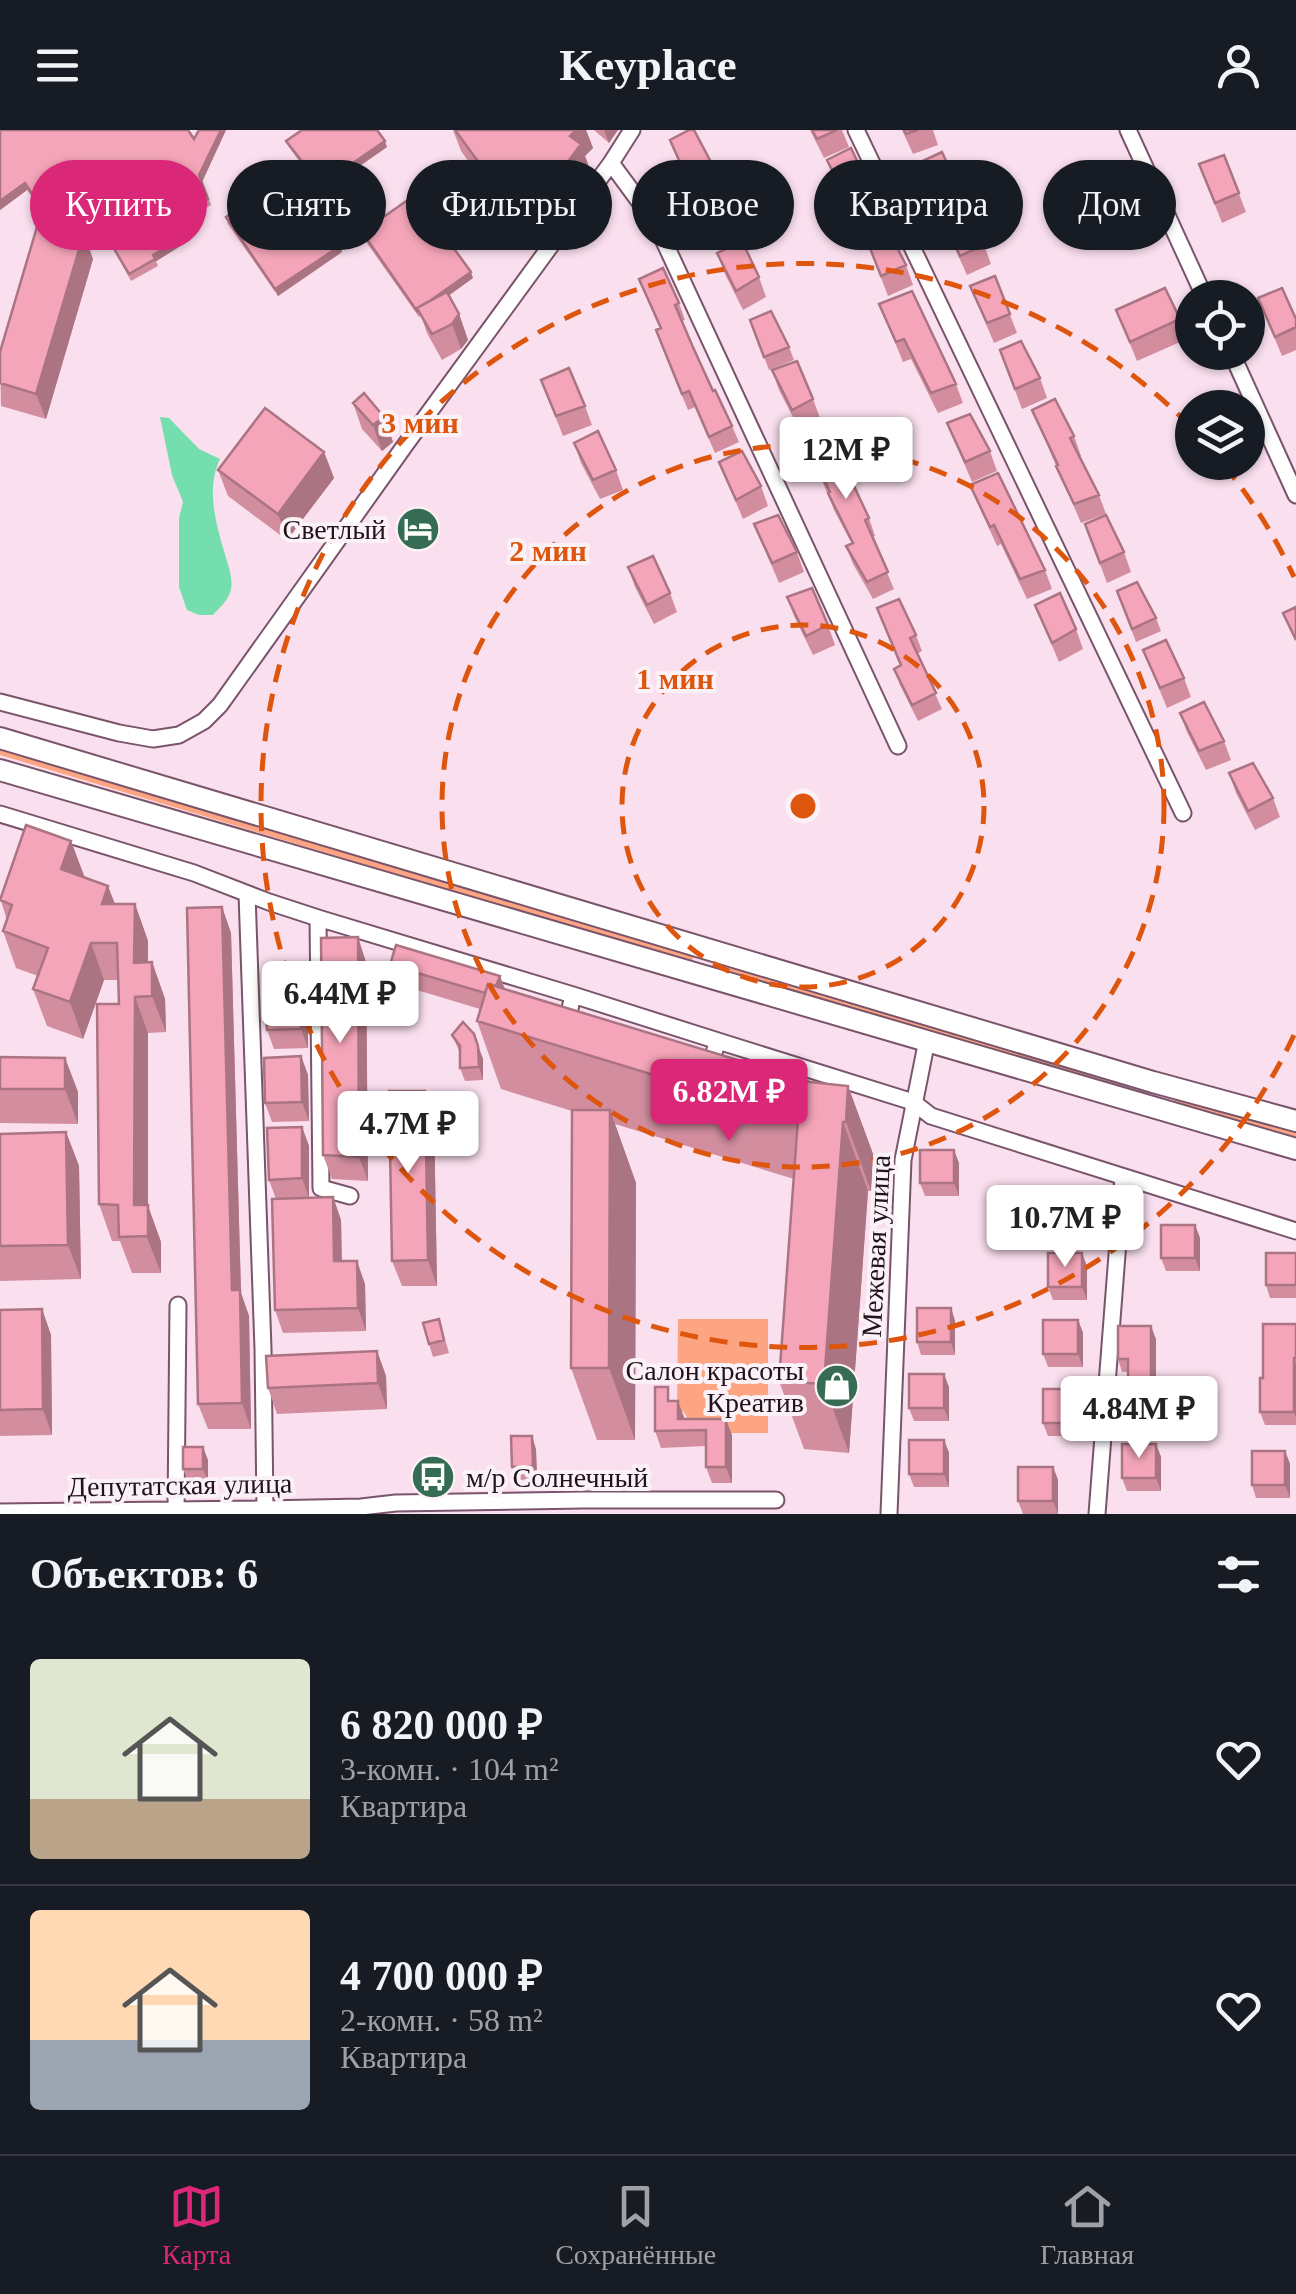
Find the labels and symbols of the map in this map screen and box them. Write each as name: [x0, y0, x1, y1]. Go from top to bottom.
text: 3 мин: [381, 406, 459, 439]
pin: 12M ₽: [776, 417, 916, 502]
hotel icon: Светлый: [395, 506, 441, 552]
place label: Светлый: [283, 514, 386, 545]
text: 2 мин: [509, 534, 587, 567]
text: 1 мин: [636, 662, 714, 695]
centre of rings: [785, 788, 821, 824]
pin: 6.44M ₽: [248, 961, 432, 1046]
pin: 6.82M ₽: [637, 1059, 821, 1144]
pin: 4.7M ₽: [327, 1091, 489, 1176]
street label: Межевая улица: [856, 1153, 896, 1338]
pin: 10.7M ₽: [973, 1185, 1157, 1270]
place label: Салон красоты Креатив: [626, 1355, 804, 1418]
shop icon: Салон красоты Креатив: [814, 1363, 860, 1409]
pin: 4.84M ₽: [1047, 1376, 1231, 1461]
bus stop icon: м/р Солнечный: [410, 1454, 456, 1500]
place label: м/р Солнечный: [466, 1462, 648, 1493]
street label: Депутатская улица: [67, 1468, 293, 1502]

